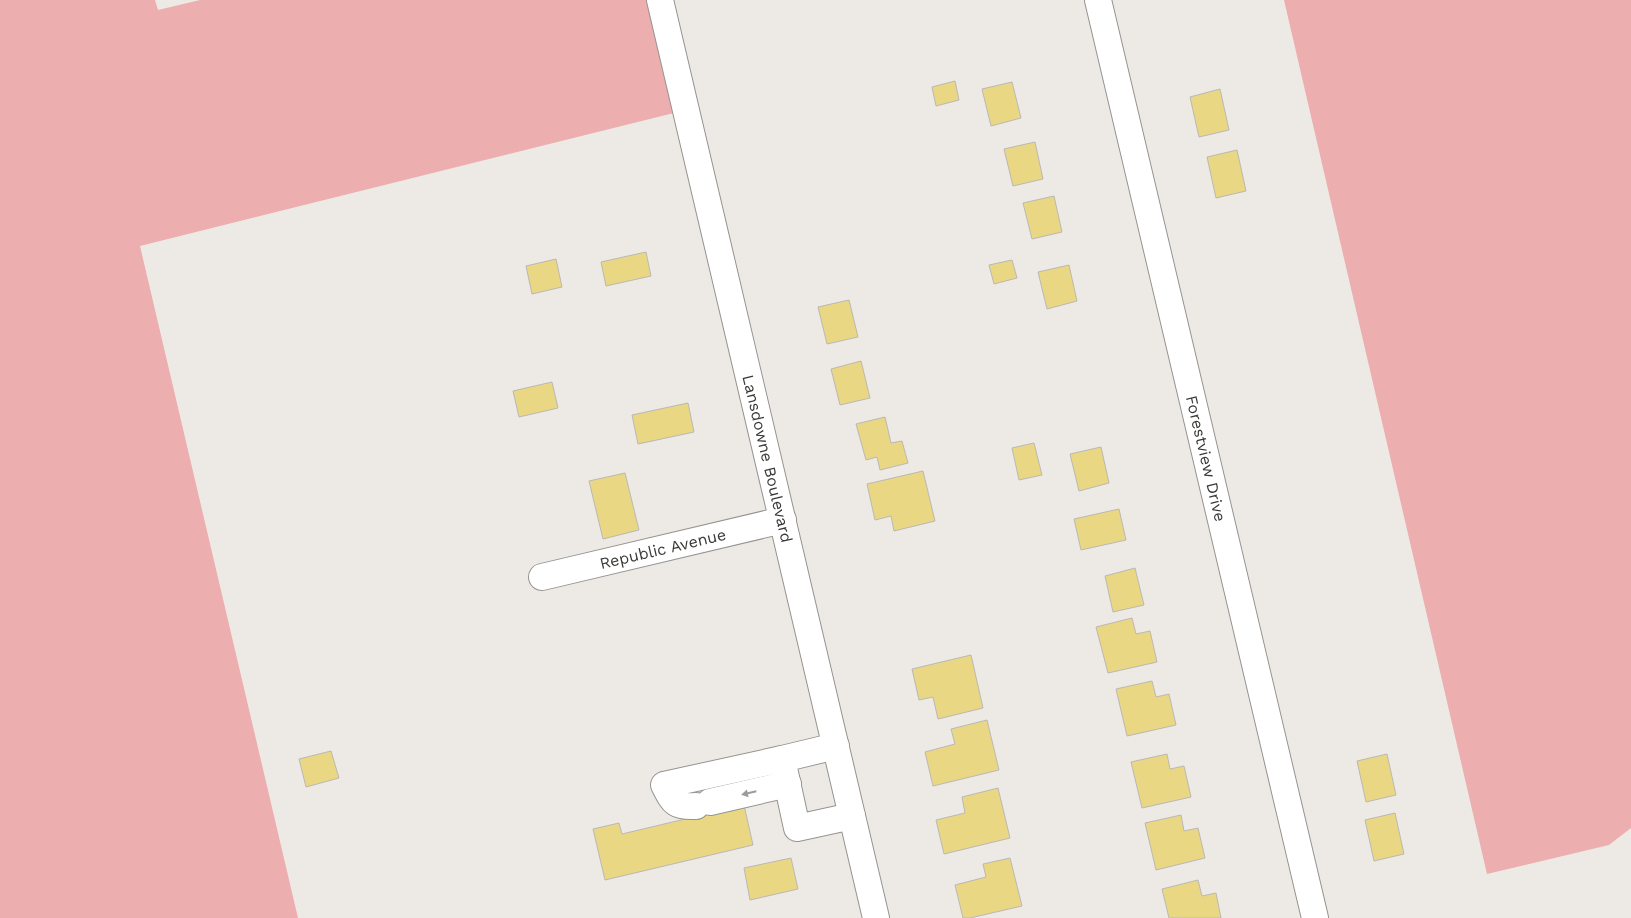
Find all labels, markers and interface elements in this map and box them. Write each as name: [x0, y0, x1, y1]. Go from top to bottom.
street label: Lansdowne Boulevard: [738, 373, 796, 544]
street label: Forestview Drive: [1182, 393, 1230, 524]
street label: Republic Avenue: [598, 525, 728, 573]
one-way arrow: [741, 789, 756, 797]

